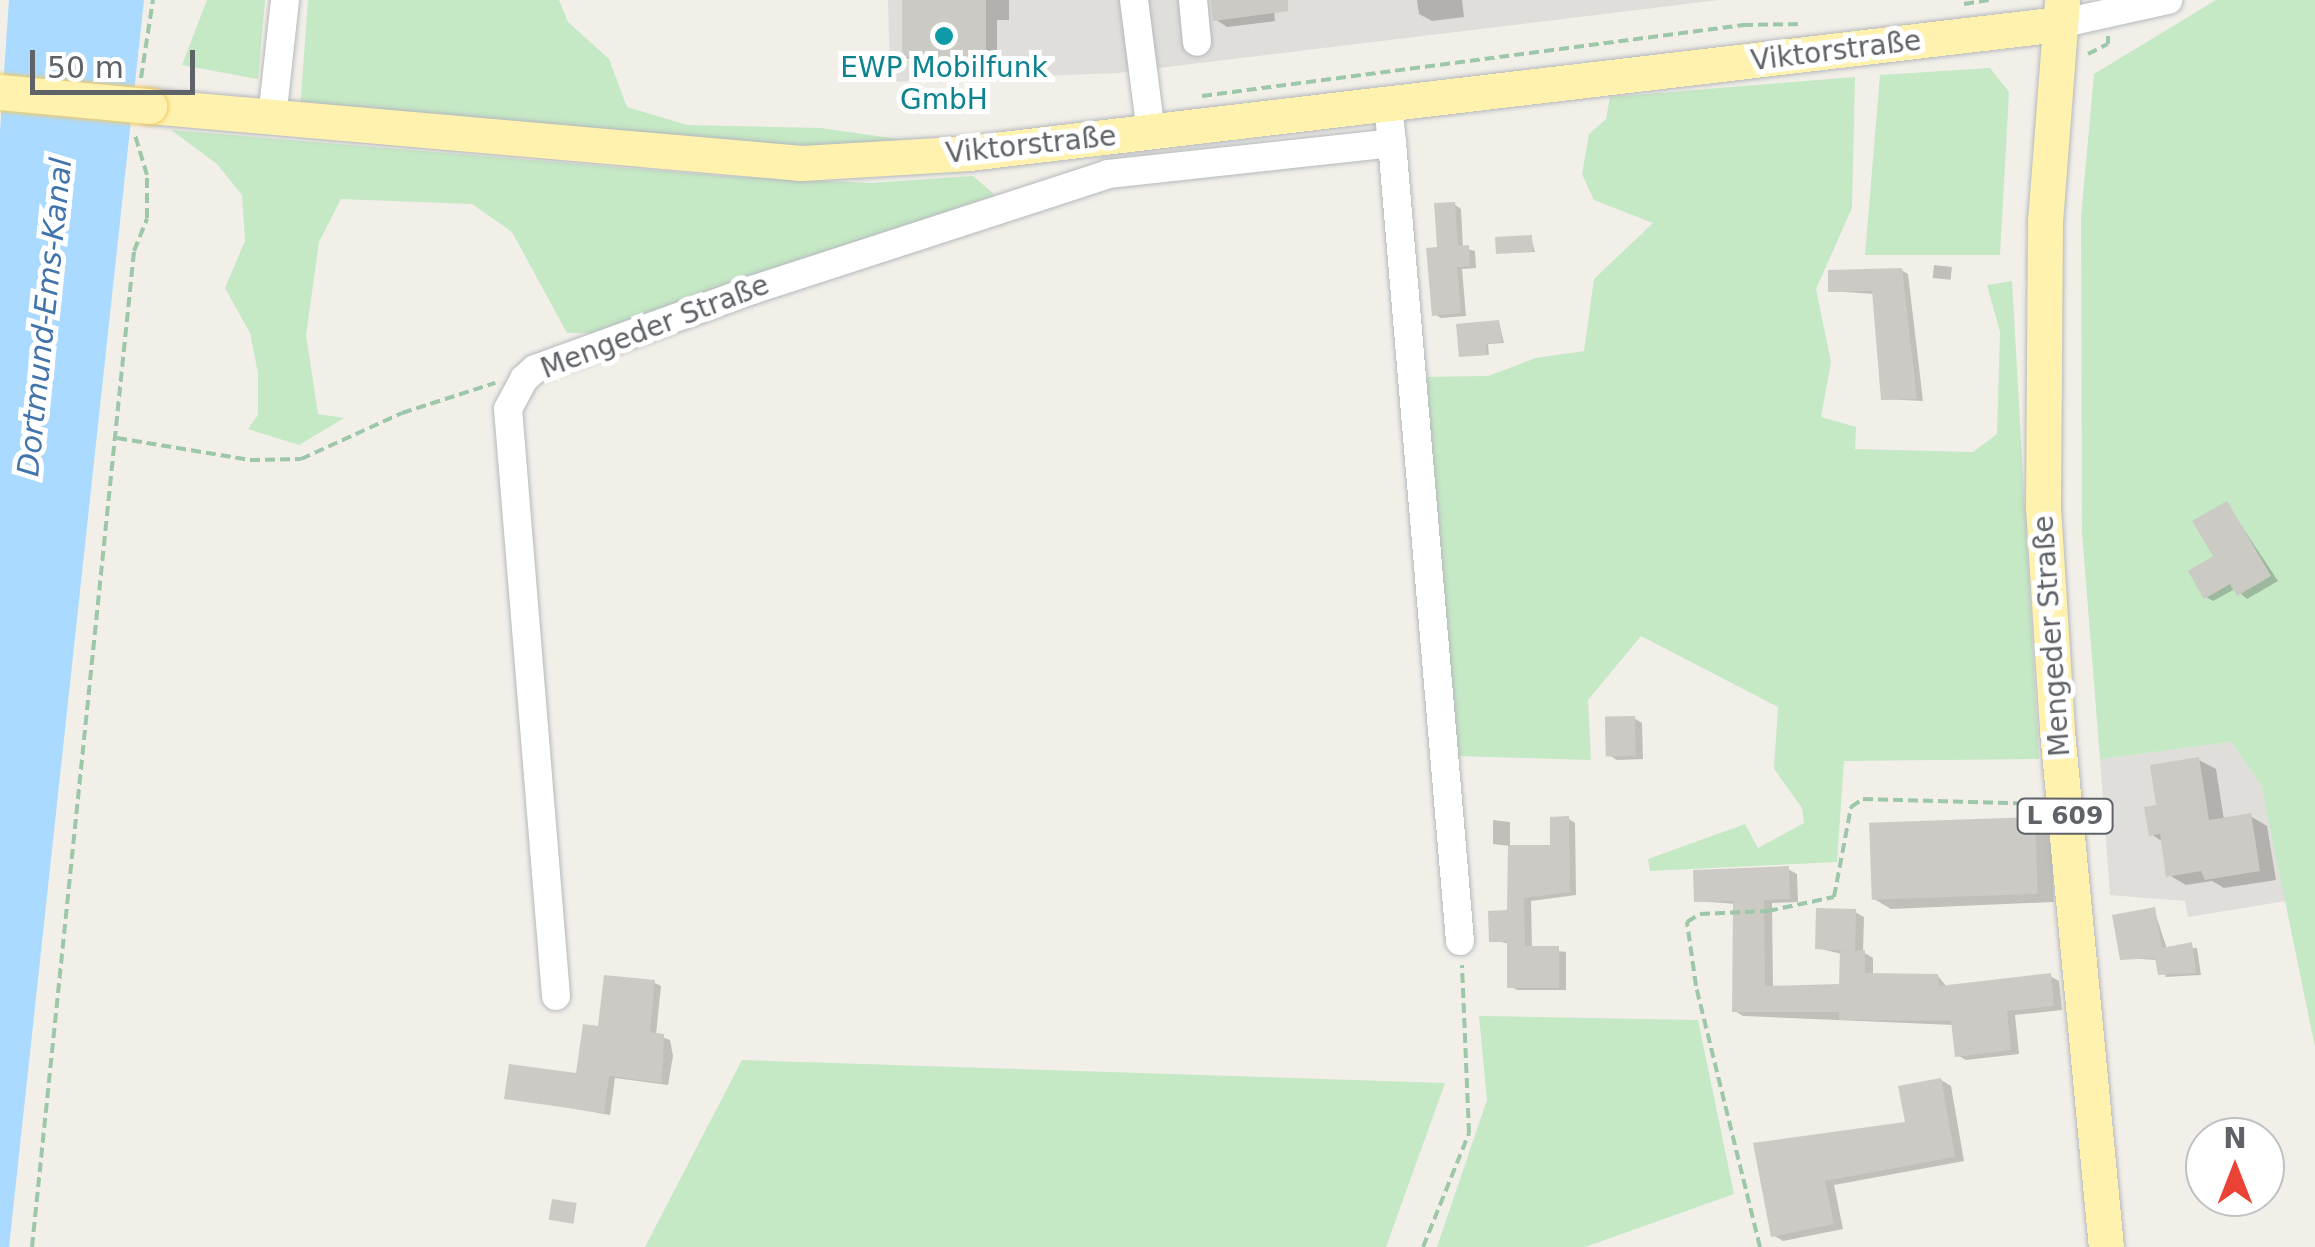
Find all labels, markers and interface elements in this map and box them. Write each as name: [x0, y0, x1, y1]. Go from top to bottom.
street label: Viktorstraße: [1749, 24, 1923, 78]
marker: EWP Mobilfunk GmbH: [933, 25, 955, 47]
scale bar: [35, 30, 200, 92]
text: 50 m: [47, 50, 124, 85]
place label: EWP Mobilfunk GmbH: [840, 51, 1048, 117]
street label: Viktorstraße: [944, 119, 1118, 171]
water label: Dortmund-Ems-Kanal: [10, 156, 80, 478]
street label: Mengeder Straße: [536, 268, 774, 386]
street label: Mengeder Straße: [2027, 514, 2077, 758]
road number: L 609: [2015, 796, 2115, 836]
north arrow: [2185, 1117, 2285, 1217]
text: N: [2223, 1122, 2247, 1155]

